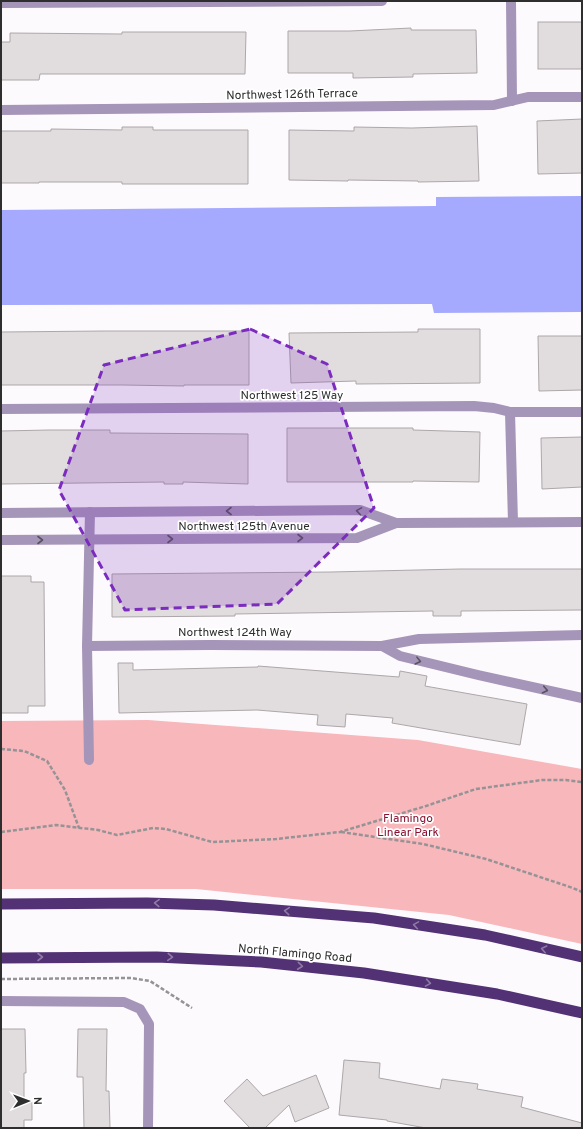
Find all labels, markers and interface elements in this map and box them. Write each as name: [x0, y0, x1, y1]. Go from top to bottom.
street label: Northwest 126th Terrace: [226, 86, 358, 104]
street label: Northwest 125 Way: [241, 388, 343, 404]
one-way arrow: [226, 507, 232, 515]
one-way arrow: [356, 507, 362, 516]
street label: Northwest 125th Avenue: [178, 519, 310, 535]
one-way arrow: [297, 534, 303, 542]
one-way arrow: [167, 535, 173, 543]
one-way arrow: [37, 536, 43, 544]
street label: Northwest 124th Way: [178, 625, 292, 641]
one-way arrow: [415, 656, 421, 664]
one-way arrow: [541, 685, 548, 693]
park label: Flamingo Linear Park: [377, 811, 439, 841]
one-way arrow: [154, 899, 160, 908]
one-way arrow: [284, 906, 290, 915]
one-way arrow: [413, 921, 419, 930]
street label: North Flamingo Road: [237, 941, 353, 967]
one-way arrow: [541, 945, 547, 953]
one-way arrow: [37, 953, 43, 962]
one-way arrow: [167, 953, 173, 962]
one-way arrow: [297, 961, 303, 970]
one-way arrow: [425, 978, 432, 987]
north arrow: [8, 1081, 48, 1121]
text: N: [30, 1097, 44, 1105]

